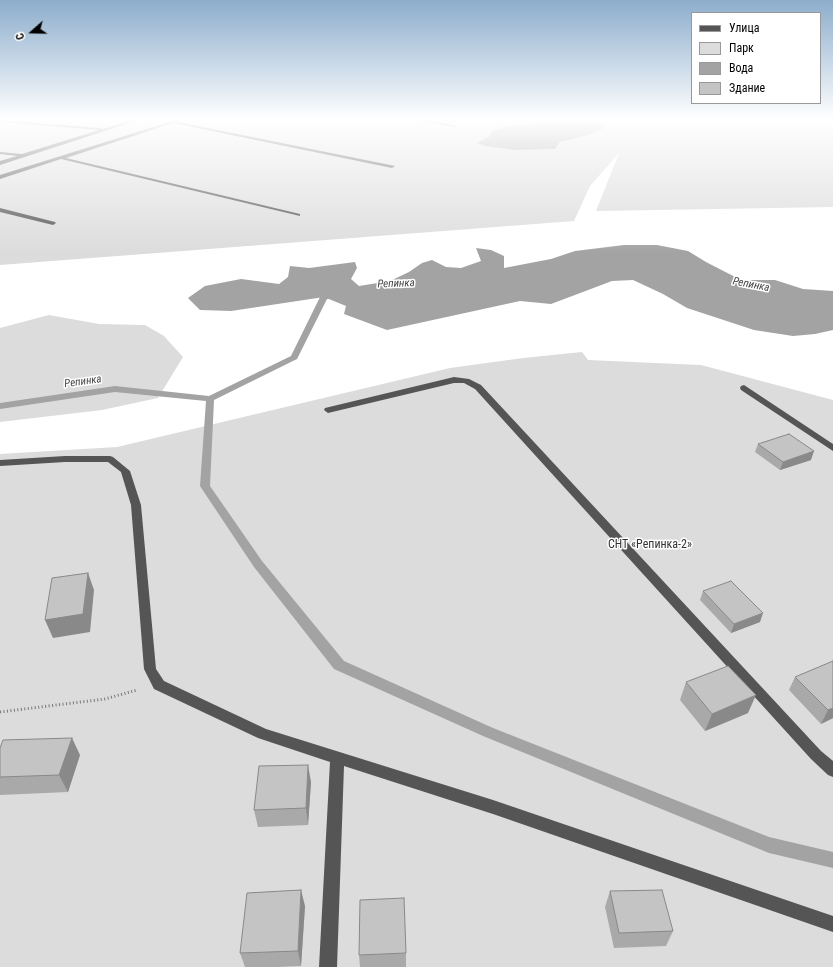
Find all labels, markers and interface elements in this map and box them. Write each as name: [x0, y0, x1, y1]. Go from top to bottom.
north arrow: [12, 12, 52, 52]
legend: [691, 12, 821, 104]
text: Улица: [729, 21, 759, 35]
text: С: [13, 31, 27, 41]
text: Парк: [729, 41, 754, 55]
text: Вода: [729, 61, 753, 75]
text: Здание: [729, 81, 765, 95]
water label: Репинка: [731, 275, 771, 295]
water label: Репинка: [377, 277, 415, 291]
water label: Репинка: [64, 373, 102, 391]
park label: СНТ «Репинка-2»: [608, 538, 692, 552]

